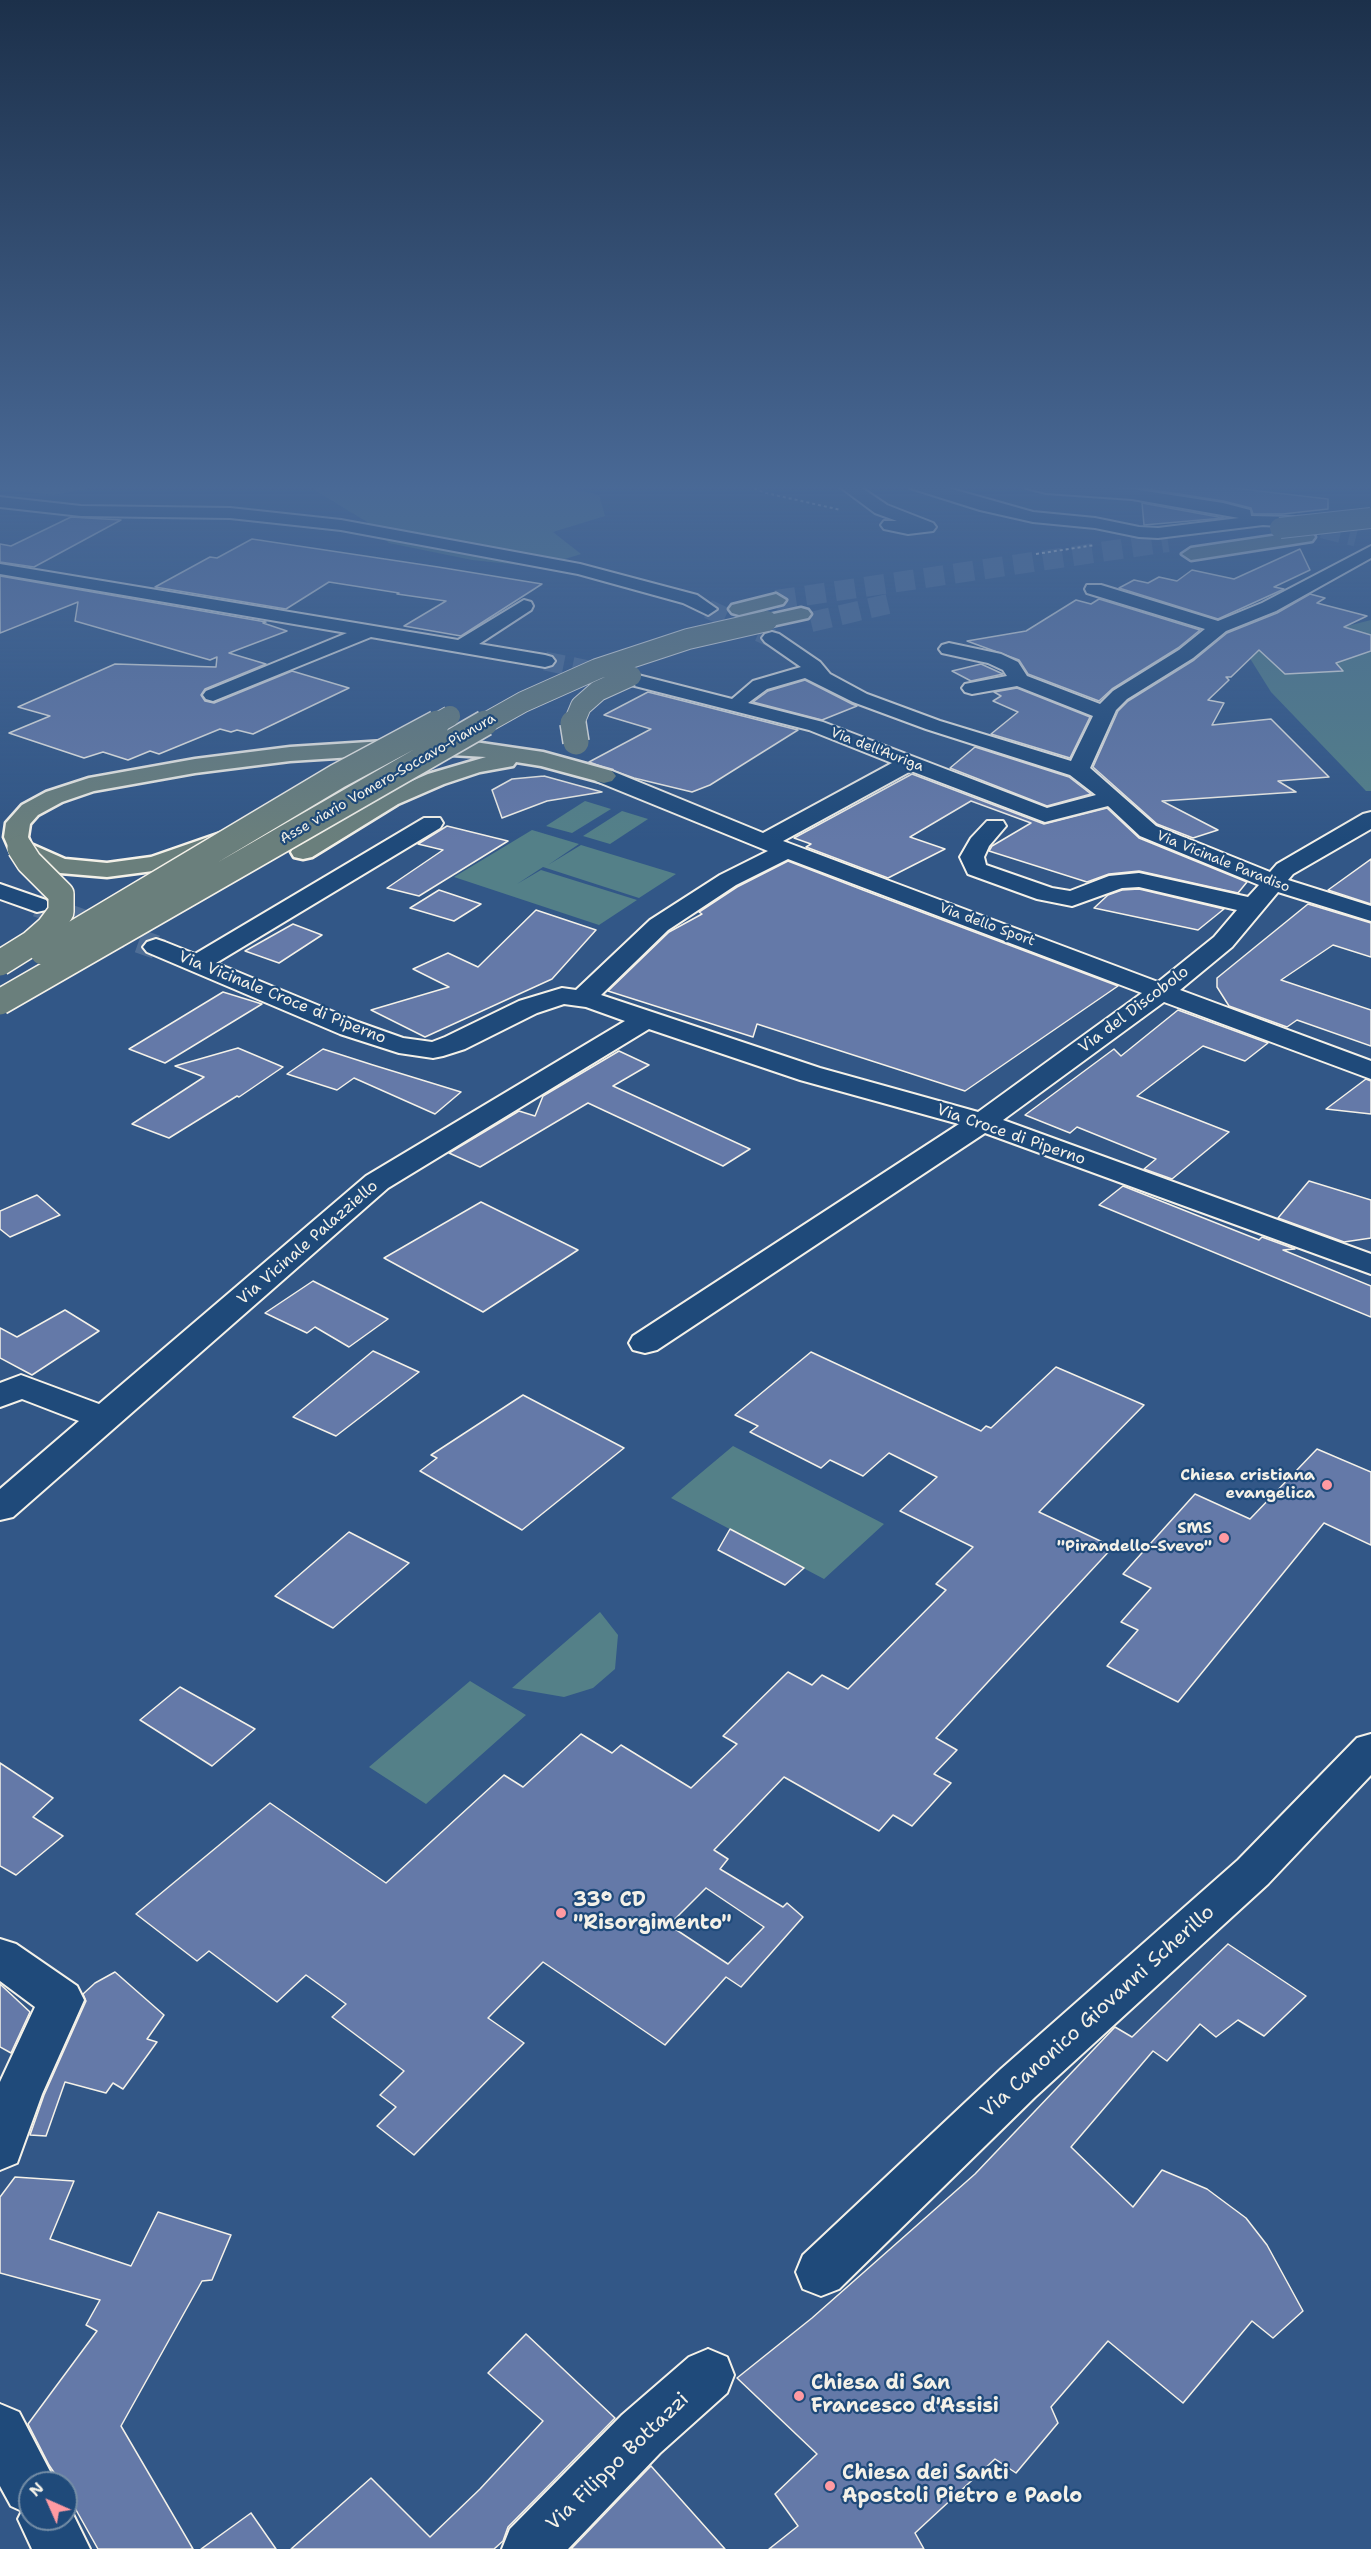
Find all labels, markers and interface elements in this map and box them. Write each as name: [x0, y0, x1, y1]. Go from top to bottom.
street label: Asse viario Vomero-Soccavo-Pianura: [277, 710, 499, 848]
street label: Via dell'Auriga: [828, 724, 926, 776]
street label: Via Vicinale Paradiso: [1154, 828, 1292, 896]
street label: Via dello Sport: [937, 900, 1037, 950]
street label: Via Vicinale Croce di Piperno: [175, 947, 389, 1049]
street label: Via del Discobolo: [1075, 962, 1193, 1058]
street label: Via Croce di Piperno: [934, 1100, 1088, 1170]
street label: Via Vicinale Palazziello: [234, 1177, 382, 1309]
place label: Chiesa cristiana evangelica: [1180, 1466, 1315, 1504]
marker: Chiesa cristiana evangelica: [1320, 1478, 1334, 1492]
place label: SMS "Pirandello-Svevo": [1057, 1519, 1212, 1557]
marker: SMS "Pirandello-Svevo": [1217, 1531, 1231, 1545]
place label: 33° CD "Risorgimento": [573, 1889, 732, 1936]
street label: Via Canonico Giovanni Scherillo: [976, 1901, 1220, 2123]
marker: 33° CD "Risorgimento": [554, 1906, 568, 1920]
place label: Chiesa di San Francesco d'Assisi: [811, 2372, 999, 2419]
street label: Via Filippo Bottazzi: [542, 2388, 694, 2536]
marker: Chiesa di San Francesco d'Assisi: [792, 2389, 806, 2403]
place label: Chiesa dei Santi Apostoli Pietro e Paolo: [842, 2462, 1082, 2509]
north arrow: [18, 2471, 78, 2531]
text: N: [24, 2477, 48, 2501]
marker: Chiesa dei Santi Apostoli Pietro e Paolo: [823, 2479, 837, 2493]

